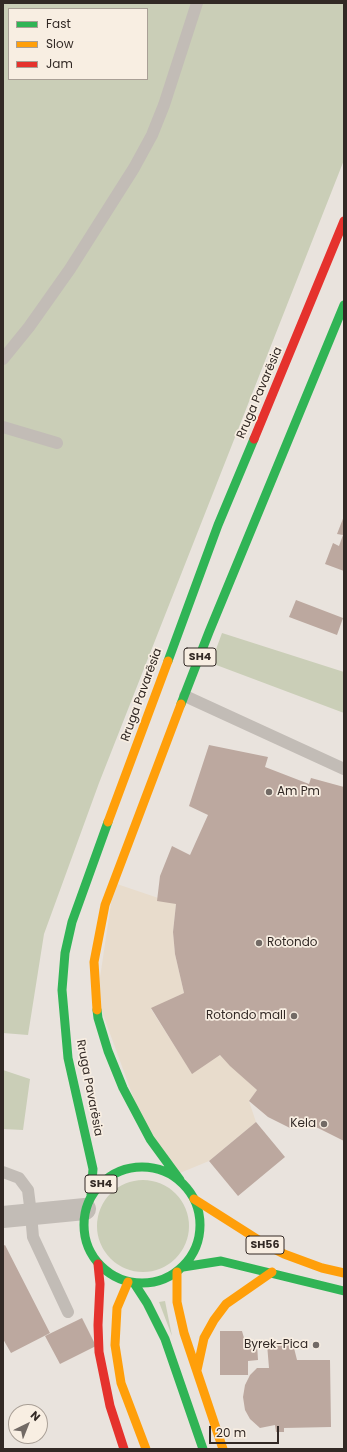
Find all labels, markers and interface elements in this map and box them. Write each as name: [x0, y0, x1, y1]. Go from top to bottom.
legend: [8, 8, 148, 80]
text: Fast: [46, 15, 71, 32]
text: Slow: [46, 35, 74, 52]
text: Jam: [46, 55, 73, 72]
street label: Rruga Pavarësia: [234, 345, 286, 441]
street label: Rruga Pavarësia: [118, 646, 166, 744]
road number: SH4: [184, 648, 216, 666]
place label: Am Pm: [277, 785, 320, 799]
marker: Am Pm: [264, 787, 274, 797]
place label: Rotondo: [267, 936, 317, 950]
marker: Rotondo: [254, 938, 264, 948]
place label: Rotondo mall: [206, 1009, 286, 1023]
marker: Rotondo mall: [289, 1011, 299, 1021]
street label: Rruga Pavarësia: [73, 1039, 105, 1137]
place label: Kela: [290, 1117, 316, 1131]
marker: Kela: [319, 1119, 329, 1129]
road number: SH4: [85, 1175, 117, 1193]
road number: SH56: [246, 1236, 284, 1254]
place label: Byrek-Pica: [244, 1338, 308, 1352]
marker: Byrek-Pica: [311, 1340, 321, 1350]
north arrow: [8, 1404, 48, 1444]
text: N: [27, 1407, 44, 1425]
scale bar: [211, 1418, 281, 1444]
text: 20 m: [216, 1424, 246, 1441]

